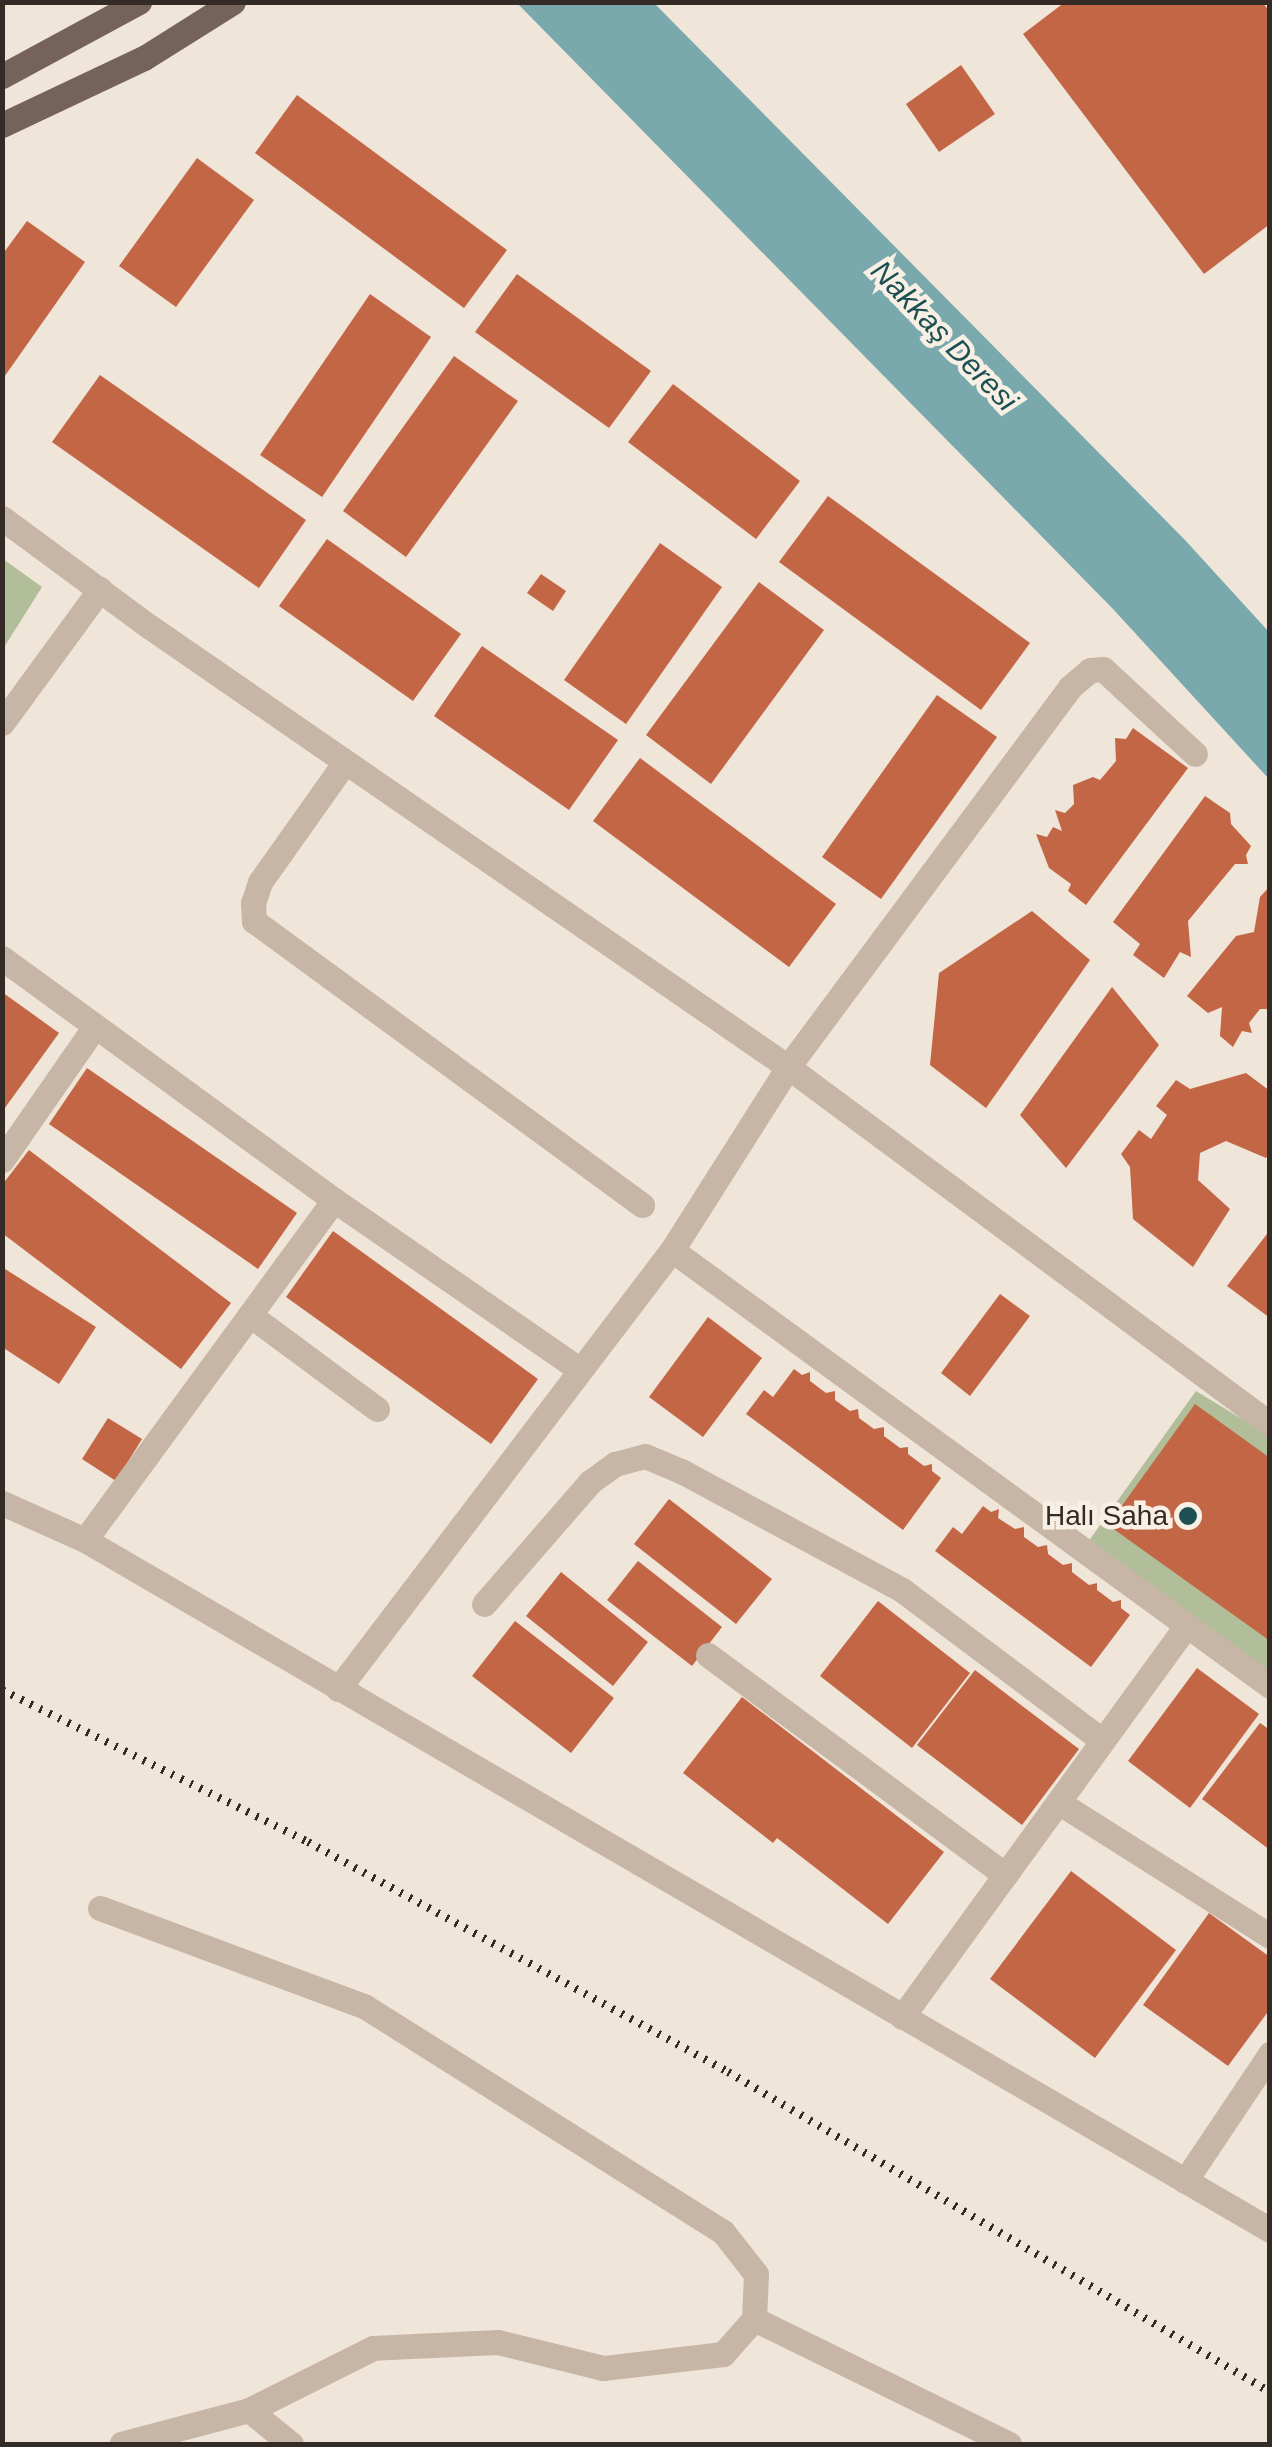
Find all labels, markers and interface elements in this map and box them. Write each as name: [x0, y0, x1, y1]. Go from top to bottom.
water label: Nakkaş Deresi: [863, 253, 1025, 419]
place label: Halı Saha: [1045, 1499, 1168, 1533]
marker: Halı Saha: [1177, 1505, 1199, 1527]

